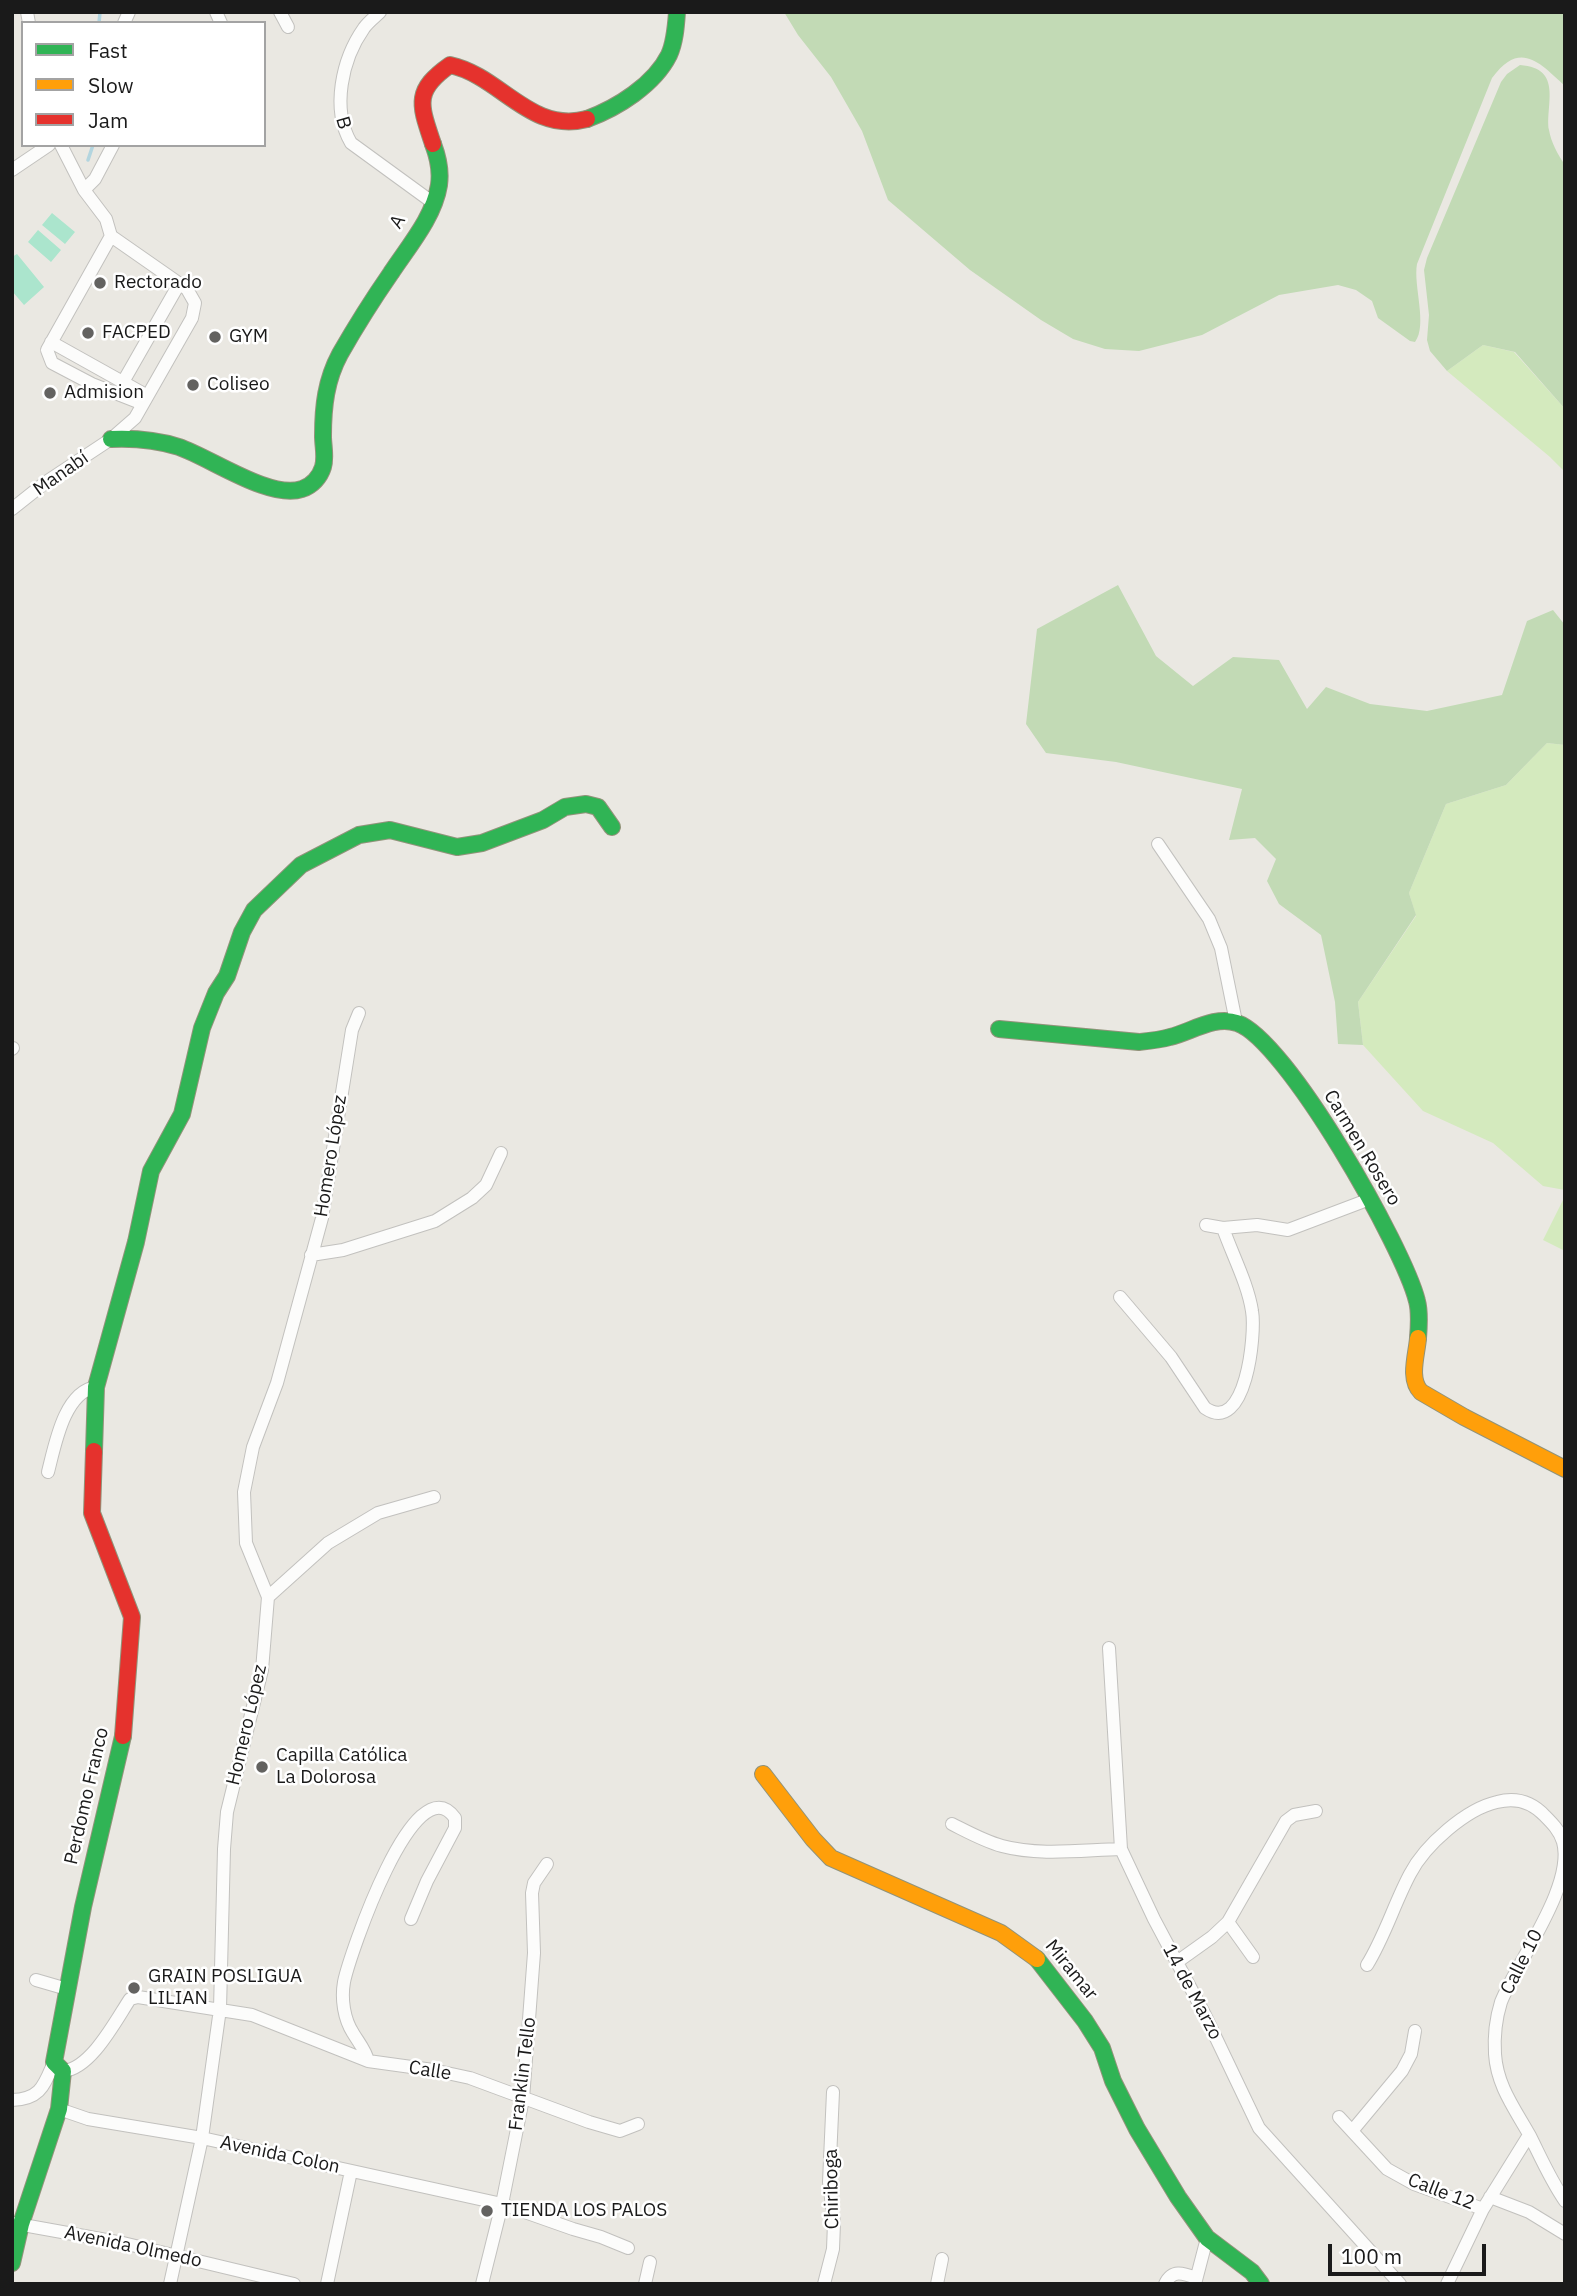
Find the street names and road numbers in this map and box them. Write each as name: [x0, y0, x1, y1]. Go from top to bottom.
street label: B: [330, 114, 356, 132]
street label: A: [385, 211, 411, 233]
street label: Manabí: [29, 447, 93, 501]
street label: Carmen Rosero: [1319, 1086, 1405, 1210]
street label: Homero López: [310, 1093, 352, 1219]
street label: Homero López: [222, 1662, 272, 1788]
street label: Perdomo Franco: [60, 1725, 114, 1867]
street label: Calle 10: [1496, 1926, 1548, 1998]
street label: Miramar: [1040, 1935, 1102, 2005]
street label: 14 de Marzo: [1157, 1940, 1227, 2044]
street label: Franklin Tello: [505, 2016, 541, 2132]
street label: Calle: [407, 2056, 453, 2086]
street label: Avenida Colon: [218, 2131, 342, 2179]
street label: Chiriboga: [820, 2148, 844, 2230]
street label: Calle 12: [1404, 2169, 1478, 2215]
street label: Avenida Olmedo: [62, 2221, 204, 2273]

